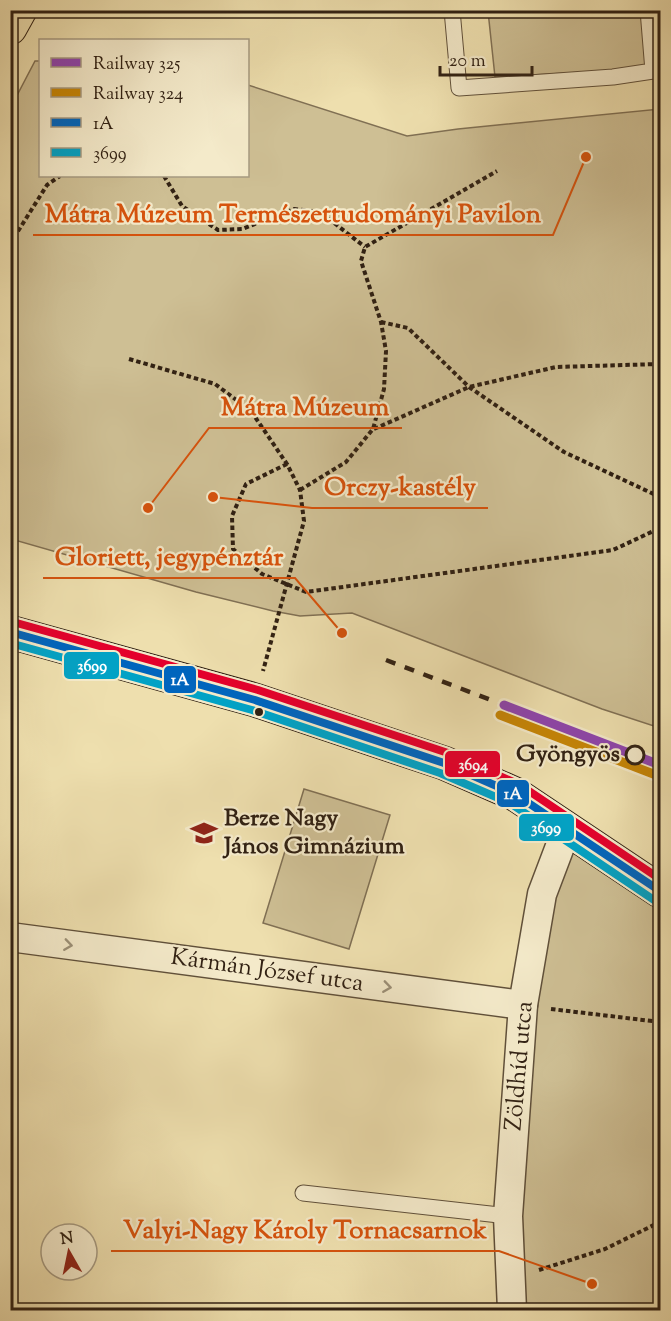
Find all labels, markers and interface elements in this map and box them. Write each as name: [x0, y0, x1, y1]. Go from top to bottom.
legend: [39, 39, 249, 177]
scale bar: [440, 39, 532, 77]
text: 20 m: [449, 49, 486, 75]
text: Railway 325: [93, 52, 180, 78]
text: Railway 324: [93, 82, 183, 108]
text: 1A: [93, 112, 114, 138]
text: 3699: [93, 142, 127, 168]
callout: Mátra Múzeum Természettudományi Pavilon: [33, 191, 553, 235]
text: Mátra Múzeum Természettudományi Pavilon: [45, 197, 542, 234]
callout: Mátra Múzeum: [209, 384, 402, 428]
text: Mátra Múzeum: [221, 390, 390, 427]
callout: Orczy-kastély: [312, 464, 488, 508]
text: Orczy-kastély: [324, 470, 476, 507]
callout: Gloriett, jegypénztár: [43, 534, 295, 578]
text: Gloriett, jegypénztár: [55, 540, 283, 577]
line badge: 3699: [63, 651, 120, 680]
text: 3699: [77, 656, 107, 679]
line badge: 1A: [163, 665, 197, 694]
text: 1A: [171, 670, 189, 693]
unlabelled marker: [253, 706, 265, 718]
place label: Gyöngyös: [516, 738, 620, 772]
marker: Gyöngyös: [625, 745, 645, 765]
line badge: 3694: [444, 750, 501, 778]
text: 3694: [458, 755, 488, 778]
line badge: 1A: [496, 779, 530, 808]
text: 1A: [504, 784, 522, 807]
place label: Berze Nagy János Gimnázium: [222, 802, 405, 864]
line badge: 3699: [518, 813, 575, 842]
school or university icon: Berze Nagy János Gimnázium: [189, 818, 219, 848]
text: 3699: [531, 818, 561, 841]
one-way arrow: [64, 938, 73, 950]
street label: Kármán József utca: [168, 941, 366, 1001]
one-way arrow: [382, 980, 391, 993]
street label: Zöldhíd utca: [497, 1000, 543, 1132]
callout: Valyi-Nagy Károly Tornacsarnok: [111, 1207, 499, 1251]
text: Valyi-Nagy Károly Tornacsarnok: [123, 1213, 488, 1250]
north arrow: [39, 1222, 99, 1282]
text: N: [59, 1227, 75, 1252]

